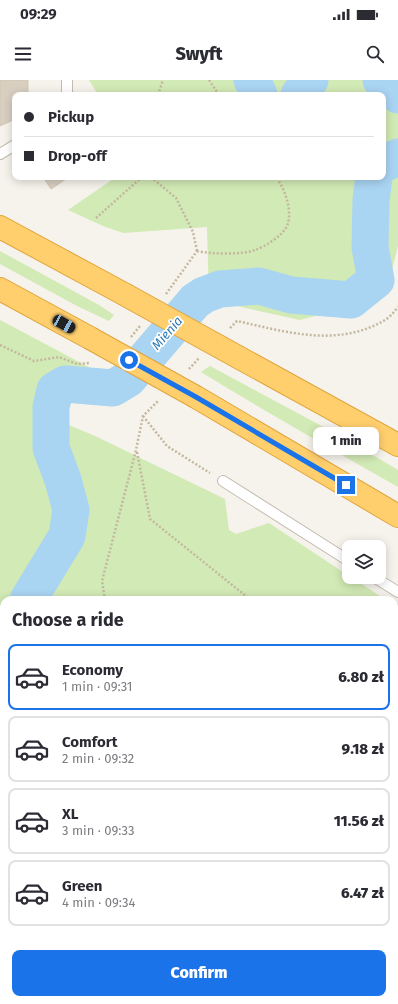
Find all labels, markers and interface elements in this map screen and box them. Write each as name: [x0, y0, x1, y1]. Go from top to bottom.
text: 09:29: [20, 5, 57, 23]
icon: menu: [12, 43, 34, 65]
text: Swyft: [175, 43, 223, 65]
icon: search: [364, 43, 386, 65]
text: Pickup: [48, 108, 94, 126]
text: Drop-off: [48, 147, 107, 165]
car: [51, 313, 77, 335]
water label: Mienia: [149, 313, 185, 353]
route start: [120, 351, 138, 369]
callout: 1 min: [313, 427, 379, 455]
text: 1 min: [330, 433, 362, 448]
route end: [337, 476, 355, 494]
map controls: [342, 540, 386, 584]
button: layers: [342, 540, 386, 584]
text: Choose a ride: [12, 609, 124, 631]
icon: car: [14, 659, 50, 695]
text: Economy: [62, 661, 123, 679]
text: 6.80 zł: [338, 668, 384, 686]
text: 1 min · 09:31: [62, 679, 133, 694]
icon: car: [14, 731, 50, 767]
text: Comfort: [62, 733, 118, 751]
text: 9.18 zł: [342, 740, 384, 758]
text: 2 min · 09:32: [62, 751, 134, 766]
icon: car: [14, 803, 50, 839]
text: XL: [62, 805, 78, 823]
text: 11.56 zł: [334, 812, 384, 830]
text: 3 min · 09:33: [62, 823, 135, 838]
icon: car: [14, 875, 50, 911]
text: Green: [62, 877, 102, 895]
text: 6.47 zł: [341, 884, 384, 902]
text: 4 min · 09:34: [62, 895, 135, 910]
button: Confirm: [12, 950, 386, 996]

